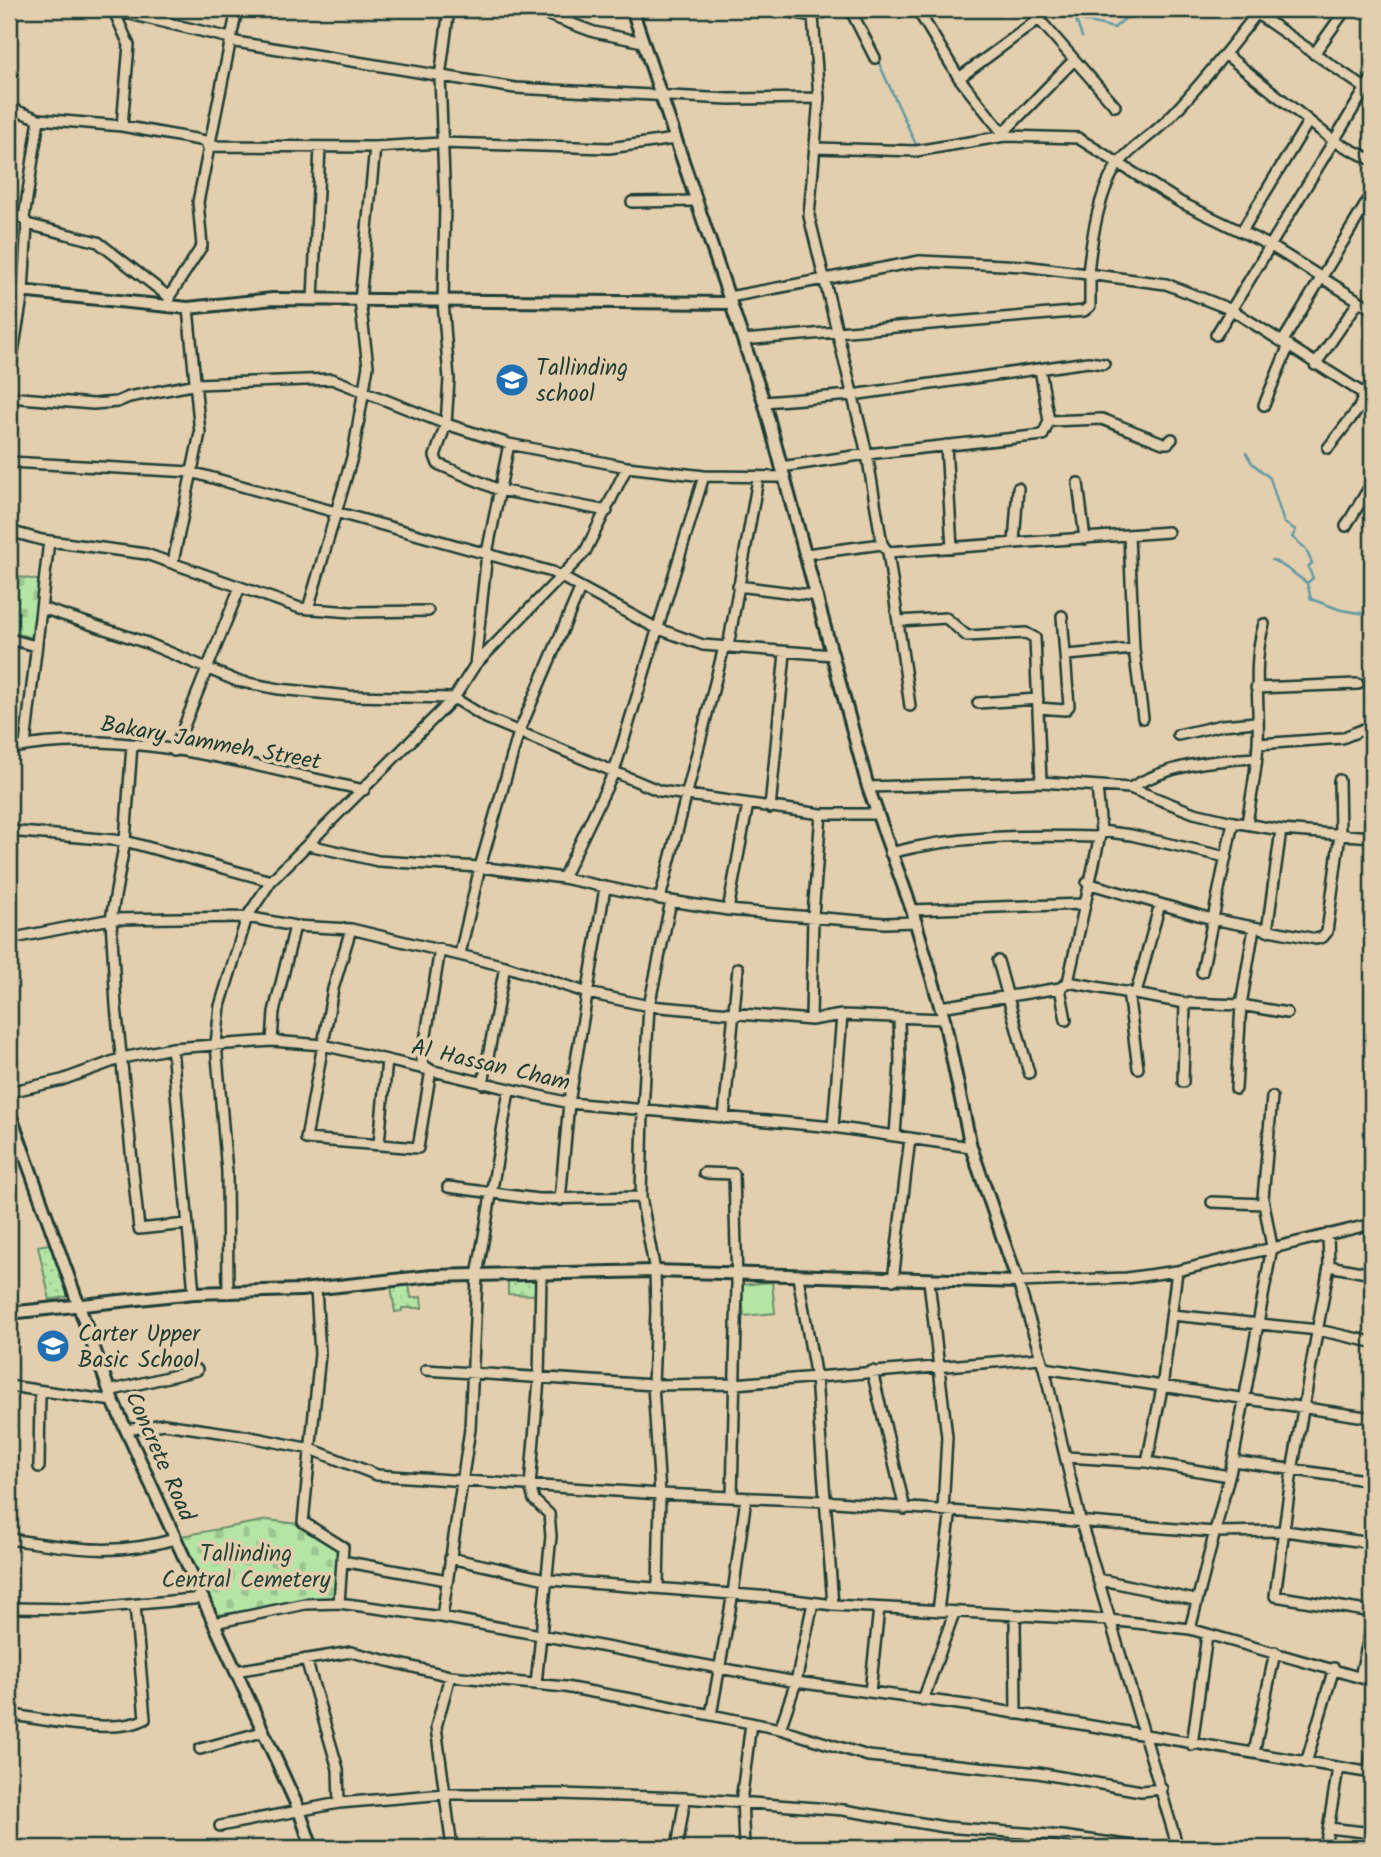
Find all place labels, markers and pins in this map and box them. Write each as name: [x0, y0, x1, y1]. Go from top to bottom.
place label: Tallinding school: [536, 351, 628, 413]
school or university icon: Tallinding school: [493, 361, 531, 399]
place label: Carter Upper Basic School: [78, 1317, 201, 1379]
school or university icon: Carter Upper Basic School: [34, 1327, 72, 1365]

